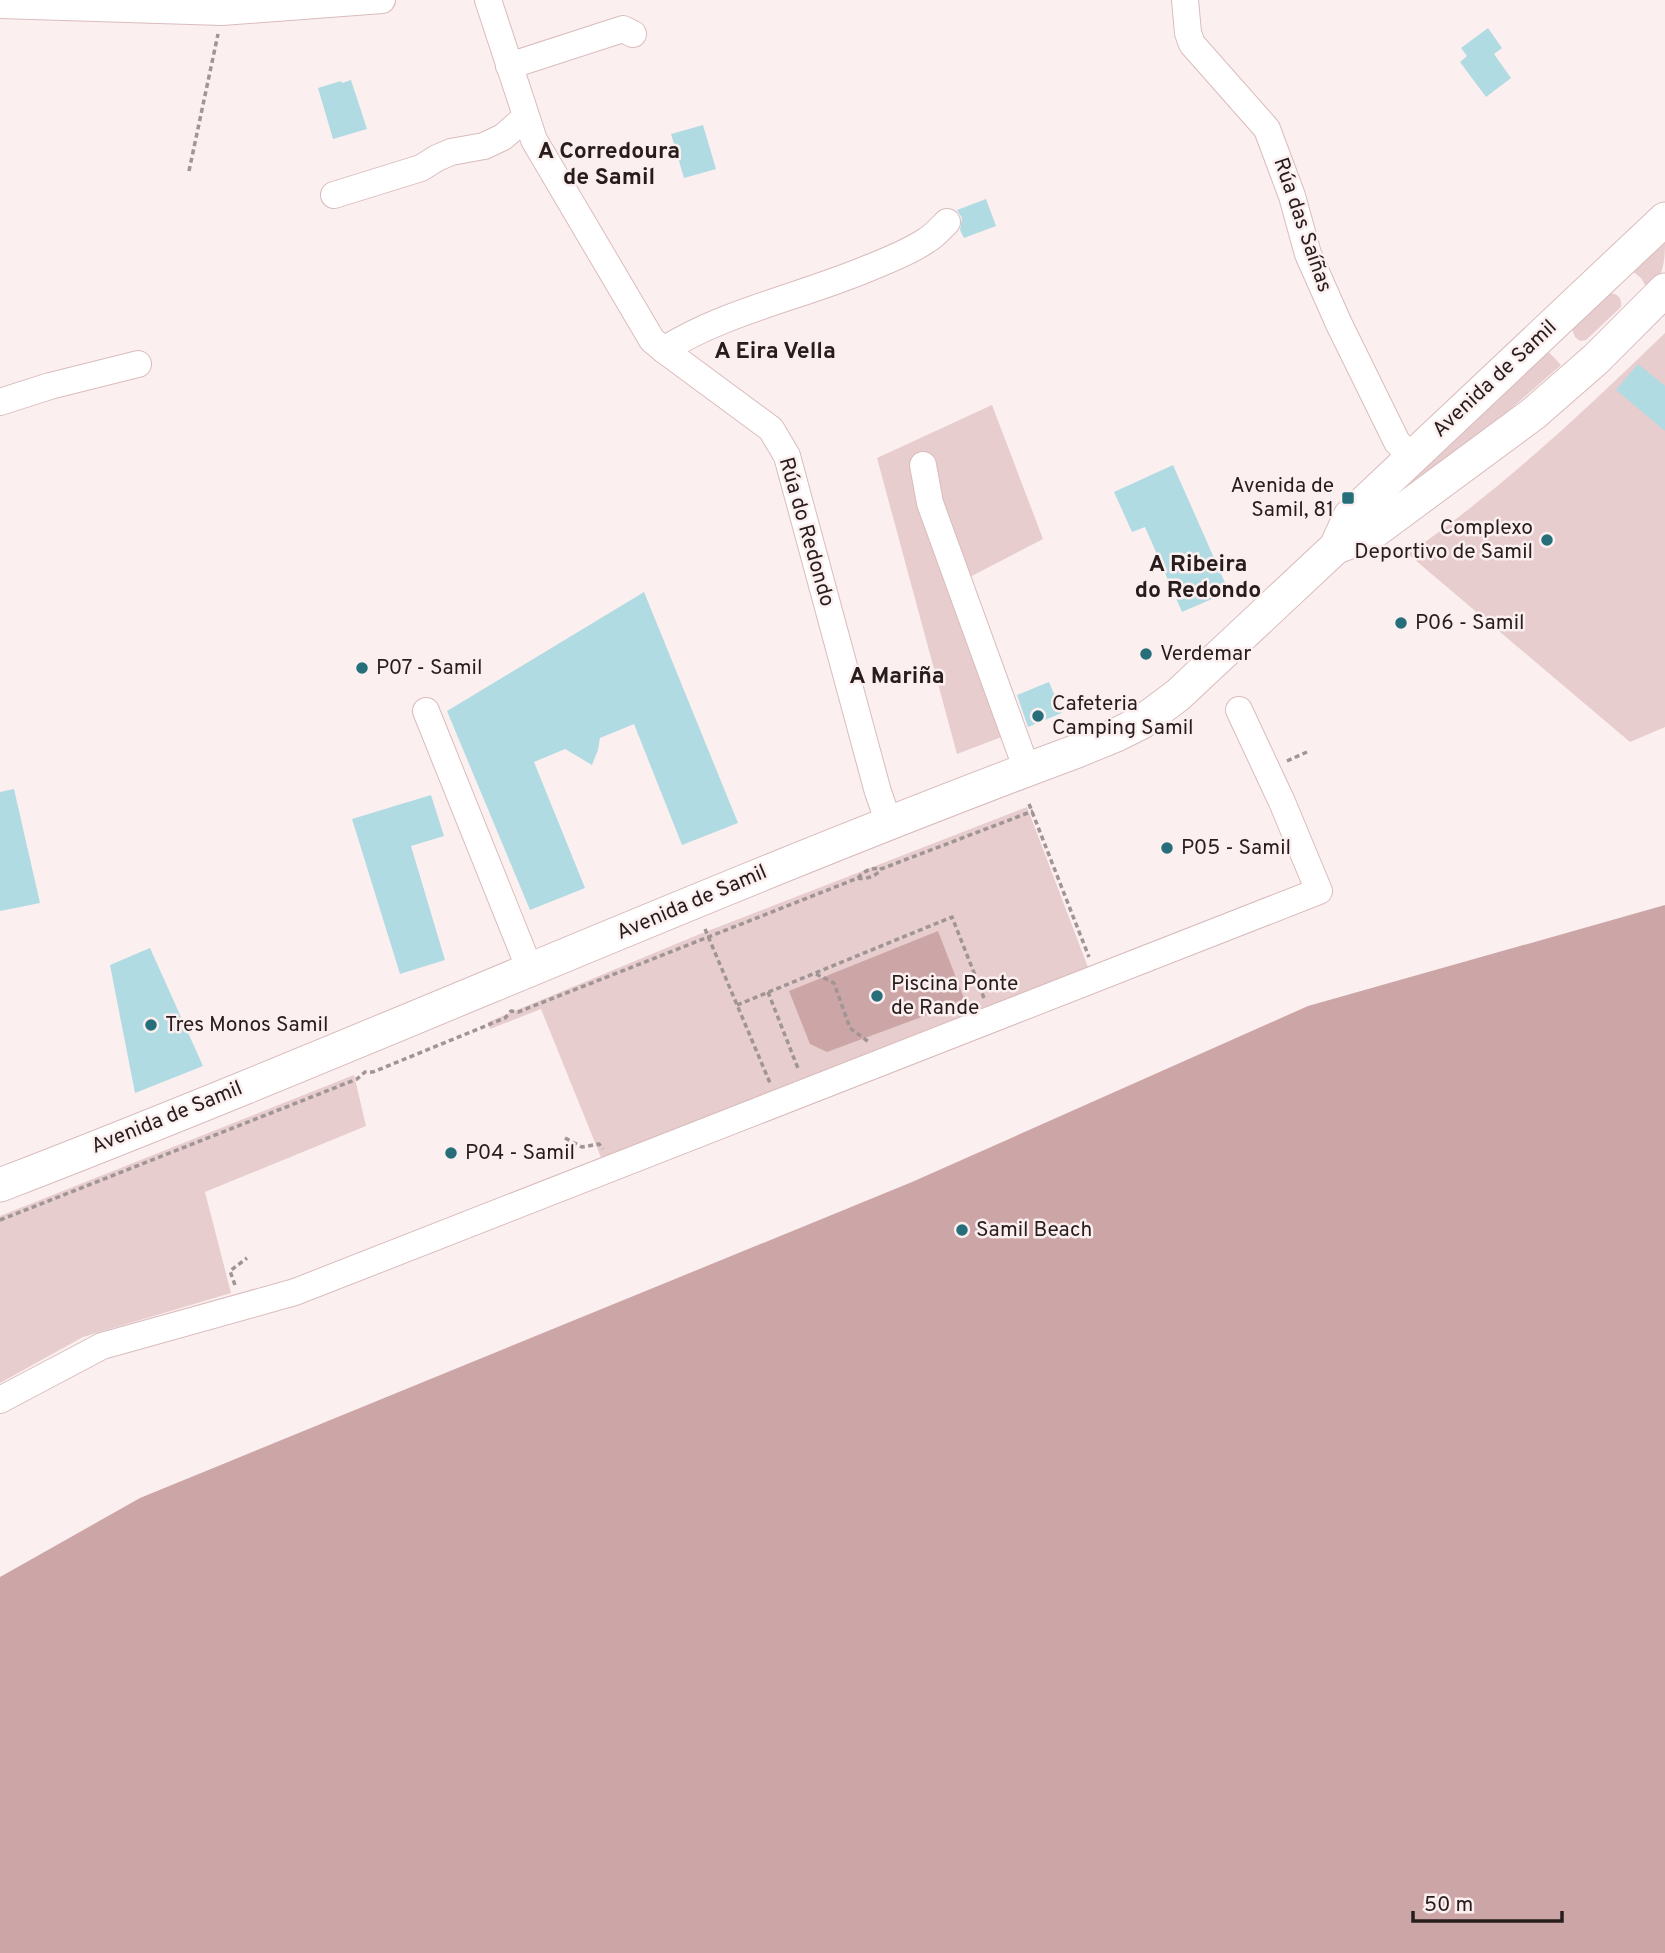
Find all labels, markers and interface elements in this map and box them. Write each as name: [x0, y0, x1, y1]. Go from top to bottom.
district label: A Corredoura de Samil: [538, 138, 680, 193]
street label: Rúa das Saíñas: [1266, 154, 1338, 296]
street label: Avenida de Samil: [1427, 314, 1563, 444]
district label: A Eira Vella: [714, 338, 836, 367]
street label: Rúa do Redondo: [772, 454, 840, 610]
place label: Avenida de Samil, 81: [1231, 473, 1334, 524]
marker: Avenida de Samil, 81: [1340, 490, 1356, 506]
place label: Complexo Deportivo de Samil: [1354, 515, 1533, 566]
marker: Complexo Deportivo de Samil: [1539, 532, 1555, 548]
district label: A Ribeira do Redondo: [1135, 551, 1261, 606]
place label: P06 - Samil: [1415, 610, 1525, 637]
marker: P06 - Samil: [1393, 615, 1409, 631]
place label: Verdemar: [1160, 641, 1252, 668]
marker: Verdemar: [1138, 646, 1154, 662]
place label: P07 - Samil: [376, 655, 482, 682]
marker: P07 - Samil: [354, 660, 370, 676]
district label: A Mariña: [849, 663, 945, 692]
place label: Cafeteria Camping Samil: [1052, 691, 1194, 742]
marker: Cafeteria Camping Samil: [1030, 708, 1046, 724]
place label: P05 - Samil: [1181, 835, 1291, 862]
marker: P05 - Samil: [1159, 840, 1175, 856]
street label: Avenida de Samil: [613, 859, 771, 947]
place label: Piscina Ponte de Rande: [891, 971, 1018, 1022]
marker: Piscina Ponte de Rande: [869, 988, 885, 1004]
place label: Tres Monos Samil: [165, 1012, 328, 1039]
marker: Tres Monos Samil: [143, 1017, 159, 1033]
street label: Avenida de Samil: [87, 1075, 247, 1161]
place label: P04 - Samil: [465, 1140, 575, 1167]
marker: P04 - Samil: [443, 1145, 459, 1161]
place label: Samil Beach: [976, 1217, 1092, 1244]
marker: Samil Beach: [954, 1222, 970, 1238]
scale bar: [1413, 1880, 1562, 1924]
text: 50 m: [1424, 1892, 1473, 1919]

